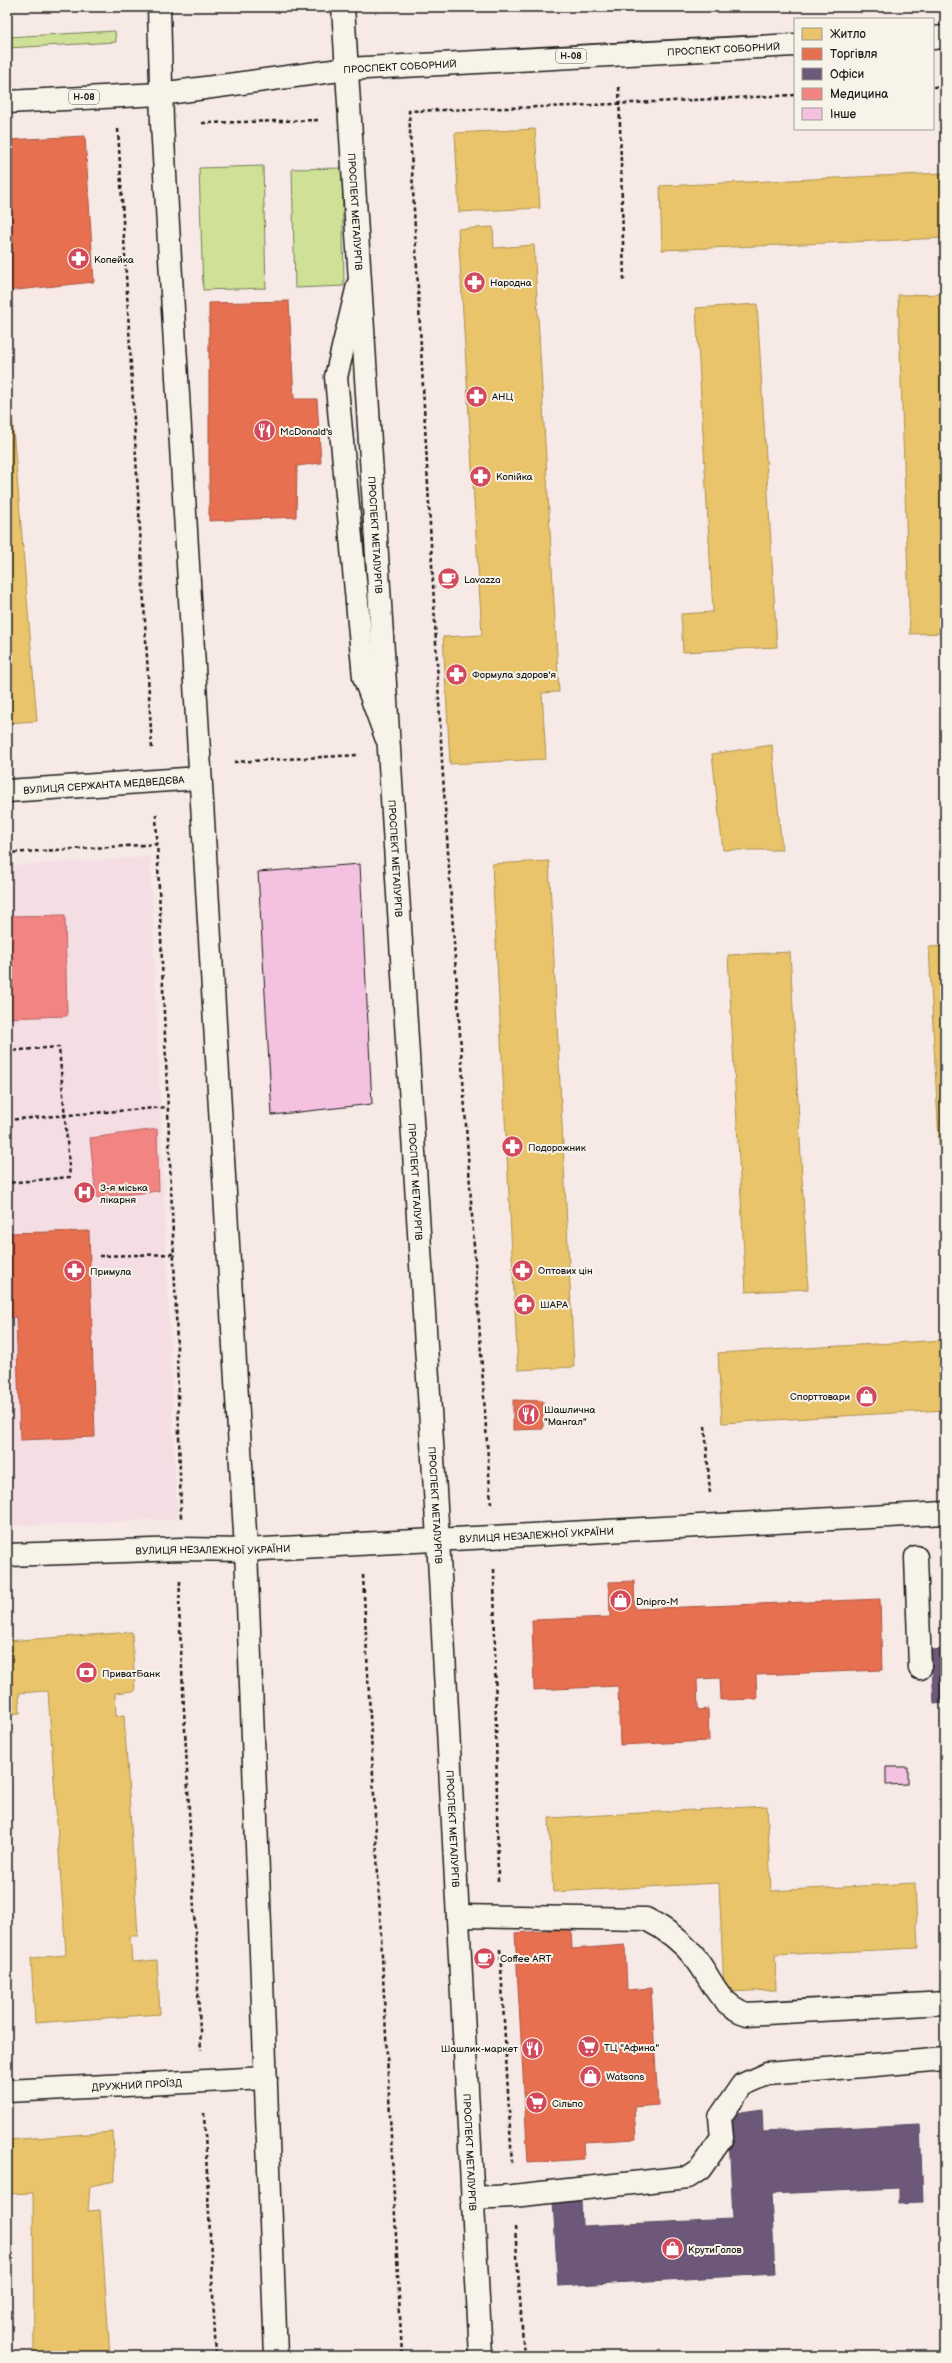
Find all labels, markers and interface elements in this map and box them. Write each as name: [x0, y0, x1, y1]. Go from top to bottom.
legend: [794, 18, 934, 130]
text: Житло: [830, 27, 866, 42]
street label: ПРОСПЕКТ СОБОРНИЙ: [667, 41, 781, 59]
text: Торгівля: [830, 47, 878, 62]
road number: Н-08: [556, 49, 586, 63]
street label: ПРОСПЕКТ СОБОРНИЙ: [343, 58, 457, 76]
text: Офіси: [830, 67, 864, 82]
text: Медицина: [830, 87, 888, 102]
road number: Н-08: [69, 90, 99, 104]
text: Інше: [830, 107, 856, 122]
street label: ПРОСПЕКТ МЕТАЛУРГІВ: [345, 153, 364, 271]
pharmacy icon: Копейка: [65, 246, 91, 272]
place label: Копейка: [94, 254, 134, 266]
pharmacy icon: Народна: [462, 269, 488, 295]
place label: Народна: [490, 277, 532, 289]
pharmacy icon: АНЦ: [464, 383, 490, 409]
place label: АНЦ: [491, 391, 513, 403]
restaurant icon: McDonald's: [251, 418, 277, 444]
place label: McDonald's: [280, 426, 333, 438]
pharmacy icon: Копійка: [468, 463, 494, 489]
place label: Копійка: [496, 471, 533, 483]
street label: ПРОСПЕКТ МЕТАЛУРГІВ: [365, 476, 384, 595]
cafe icon: Lavazza: [435, 566, 461, 592]
place label: Lavazza: [464, 574, 501, 586]
pharmacy icon: Формула здоров'я: [444, 661, 470, 687]
place label: Формула здоров'я: [472, 669, 557, 681]
street label: ВУЛИЦЯ СЕРЖАНТА МЕДВЕДЄВА: [23, 774, 186, 797]
street label: ПРОСПЕКТ МЕТАЛУРГІВ: [385, 799, 404, 918]
street label: ПРОСПЕКТ МЕТАЛУРГІВ: [405, 1123, 425, 1241]
pharmacy icon: Подорожник: [500, 1134, 526, 1160]
place label: Подорожник: [528, 1142, 587, 1154]
hospital icon: 3-я міська лікарня: [72, 1180, 98, 1206]
place label: 3-я міська лікарня: [100, 1182, 148, 1206]
pharmacy icon: Оптових цін: [509, 1257, 535, 1283]
pharmacy icon: Примула: [61, 1258, 87, 1284]
place label: Оптових цін: [538, 1265, 593, 1277]
place label: Примула: [90, 1266, 132, 1278]
pharmacy icon: ШАРА: [512, 1291, 538, 1317]
place label: ШАРА: [540, 1299, 569, 1311]
shop icon: Спорттовари: [853, 1383, 879, 1409]
place label: Спорттовари: [790, 1391, 850, 1403]
restaurant icon: Шашлична "Мангал": [515, 1402, 541, 1428]
place label: Шашлична "Мангал": [544, 1404, 595, 1428]
street label: ПРОСПЕКТ МЕТАЛУРГІВ: [425, 1446, 444, 1565]
street label: ВУЛИЦЯ НЕЗАЛЕЖНОЇ УКРАЇНИ: [459, 1526, 614, 1546]
street label: ВУЛИЦЯ НЕЗАЛЕЖНОЇ УКРАЇНИ: [135, 1543, 291, 1558]
shop icon: Dnipro-M: [607, 1588, 633, 1614]
place label: Dnipro-M: [636, 1596, 678, 1608]
bank icon: ПриватБанк: [73, 1660, 99, 1686]
place label: ПриватБанк: [102, 1668, 161, 1680]
street label: ПРОСПЕКТ МЕТАЛУРГІВ: [443, 1770, 461, 1888]
cafe icon: Coffee ART: [471, 1945, 497, 1971]
place label: Coffee ART: [500, 1953, 552, 1965]
supermarket icon: ТЦ "Афина": [575, 2034, 601, 2060]
restaurant icon: Шашлик-маркет: [520, 2035, 546, 2061]
place label: ТЦ "Афина": [604, 2042, 659, 2054]
place label: Шашлик-маркет: [441, 2043, 518, 2055]
shop icon: Watsons: [578, 2063, 604, 2089]
place label: Watsons: [606, 2071, 644, 2083]
street label: ДРУЖНИЙ ПРОЇЗД: [91, 2077, 182, 2094]
supermarket icon: Сільпо: [524, 2090, 550, 2116]
street label: ПРОСПЕКТ МЕТАЛУРГІВ: [460, 2093, 478, 2212]
place label: Сільпо: [552, 2098, 583, 2110]
shop icon: КрутиГолов: [659, 2236, 685, 2262]
place label: КрутиГолов: [688, 2244, 742, 2256]

